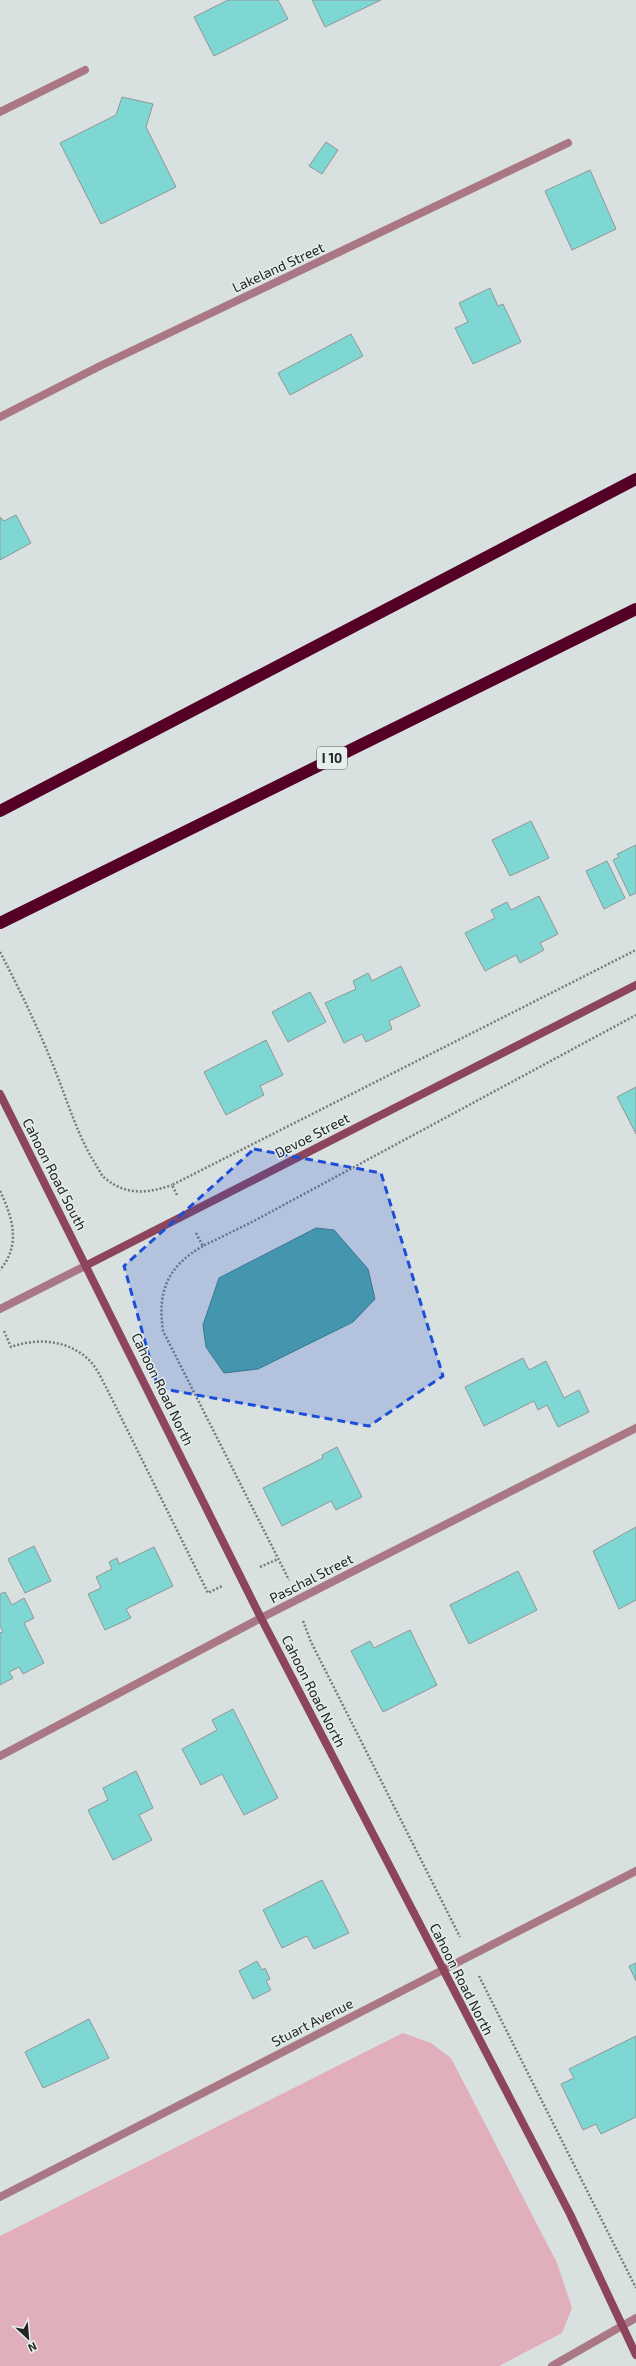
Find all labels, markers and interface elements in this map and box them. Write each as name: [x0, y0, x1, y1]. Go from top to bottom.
street label: Lakeland Street: [229, 238, 327, 296]
road number: I 10: [317, 747, 347, 769]
street label: Devoe Street: [272, 1109, 352, 1161]
street label: Cahoon Road South: [19, 1115, 91, 1233]
street label: Cahoon Road North: [128, 1330, 198, 1448]
street label: Paschal Street: [266, 1550, 356, 1606]
street label: Cahoon Road North: [278, 1632, 350, 1750]
street label: Cahoon Road North: [426, 1920, 498, 2038]
street label: Stuart Avenue: [268, 1994, 356, 2050]
north arrow: [8, 2318, 48, 2358]
text: N: [26, 2340, 39, 2355]

